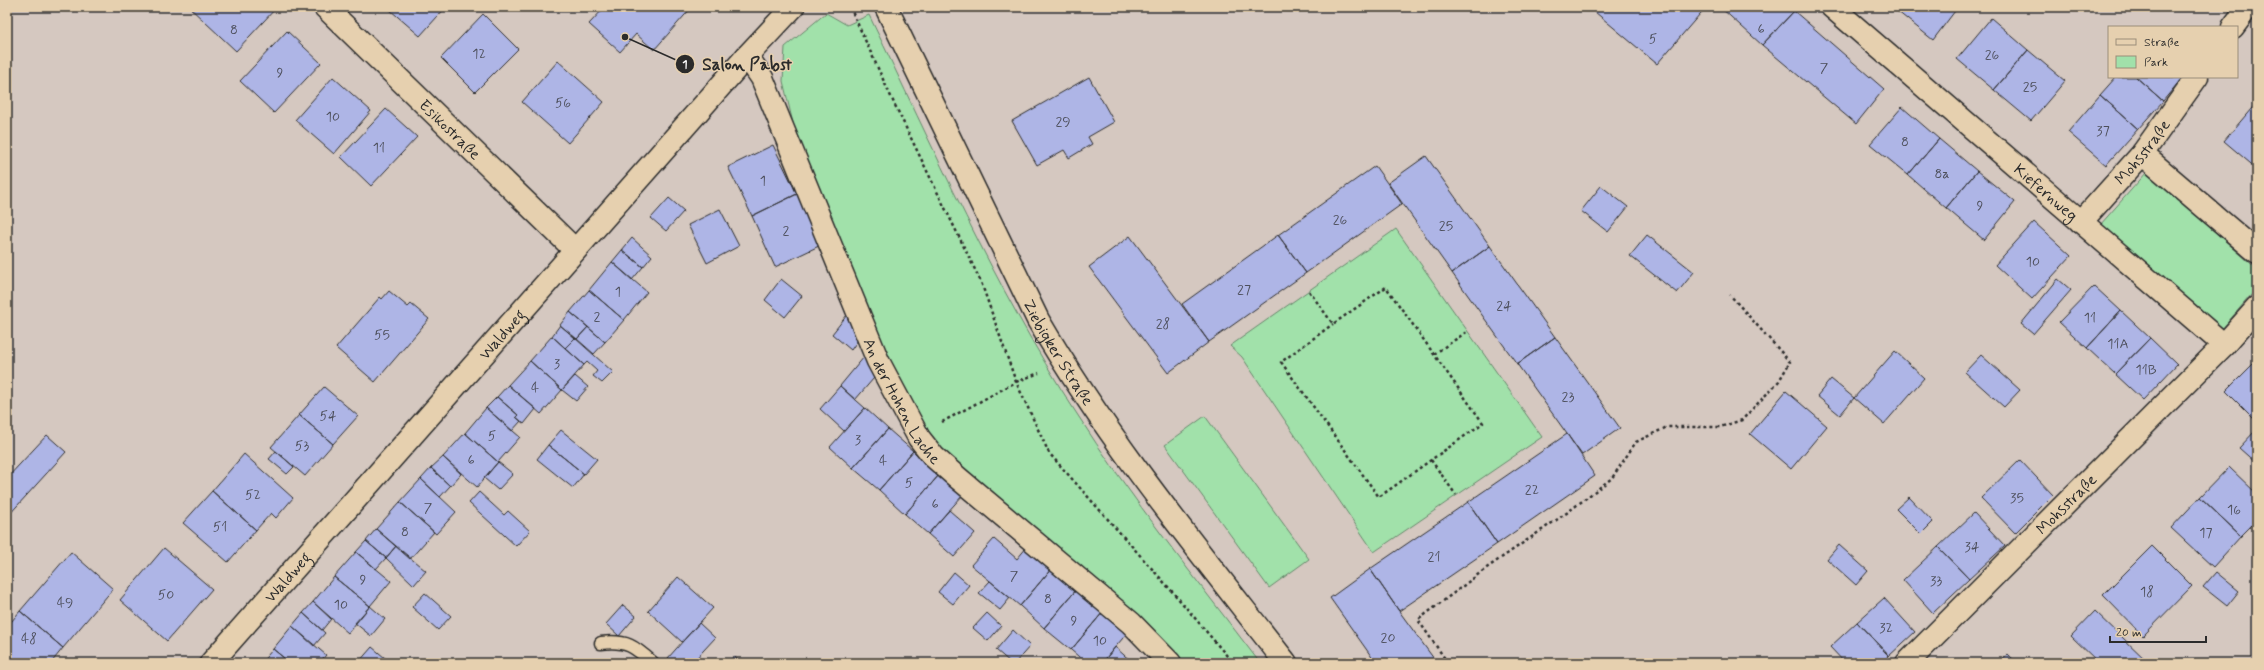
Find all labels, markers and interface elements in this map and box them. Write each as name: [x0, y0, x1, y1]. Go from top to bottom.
house number: 6: [1757, 20, 1765, 38]
house number: 8: [230, 21, 238, 39]
legend: [2108, 26, 2238, 78]
house number: 5: [1649, 30, 1657, 48]
text: Straße: [2144, 35, 2179, 51]
house number: 12: [472, 45, 486, 63]
house number: 26: [1985, 46, 2000, 64]
callout: Salon Pabst: [675, 49, 798, 78]
text: Salon Pabst: [702, 54, 792, 76]
text: Park: [2144, 55, 2168, 71]
text: 1: [682, 57, 688, 73]
house number: 7: [1820, 59, 1829, 77]
house number: 9: [277, 64, 284, 82]
house number: 25: [2023, 78, 2037, 96]
house number: 56: [555, 94, 571, 112]
street label: Esikostraße: [414, 95, 485, 165]
house number: 10: [326, 108, 340, 126]
house number: 29: [1055, 113, 1071, 131]
street label: Mohsstraße: [2110, 116, 2175, 190]
house number: 37: [2096, 122, 2110, 140]
house number: 8: [1901, 133, 1909, 151]
house number: 11: [373, 139, 385, 157]
street label: Kiefernweg: [2009, 159, 2082, 227]
house number: 8a: [1934, 165, 1950, 183]
house number: 1: [760, 172, 766, 190]
house number: 9: [1977, 197, 1984, 215]
house number: 26: [1333, 211, 1348, 229]
house number: 25: [1439, 217, 1453, 235]
house number: 2: [783, 222, 790, 240]
house number: 10: [2026, 253, 2040, 271]
house number: 27: [1237, 281, 1251, 299]
house number: 1: [615, 283, 621, 301]
street label: Ziebigker Straße: [1017, 296, 1098, 410]
house number: 24: [1496, 297, 1512, 315]
street label: Waldweg: [475, 305, 531, 365]
house number: 2: [594, 308, 601, 326]
house number: 11: [2084, 309, 2096, 327]
house number: 28: [1156, 315, 1170, 333]
house number: 55: [374, 326, 390, 344]
street label: An der Hohen Lache: [858, 335, 944, 470]
house number: 11A: [2107, 335, 2129, 353]
house number: 3: [554, 355, 560, 373]
house number: 11B: [2135, 361, 2157, 379]
house number: 4: [531, 379, 539, 397]
house number: 23: [1562, 388, 1574, 406]
house number: 54: [320, 407, 337, 425]
house number: 5: [488, 427, 496, 445]
house number: 3: [855, 431, 861, 449]
house number: 53: [295, 437, 309, 455]
house number: 6: [467, 451, 475, 469]
house number: 4: [879, 452, 887, 470]
street label: Mohsstraße: [2032, 470, 2102, 540]
house number: 5: [905, 474, 913, 492]
house number: 22: [1525, 481, 1539, 499]
house number: 52: [245, 486, 261, 504]
house number: 35: [2010, 489, 2024, 507]
house number: 6: [931, 495, 939, 513]
house number: 7: [424, 499, 433, 517]
house number: 16: [2227, 501, 2241, 519]
house number: 51: [213, 518, 227, 536]
house number: 8: [401, 523, 409, 541]
house number: 17: [2199, 524, 2213, 542]
house number: 34: [1965, 538, 1980, 556]
street label: Waldweg: [260, 548, 317, 608]
house number: 21: [1428, 548, 1440, 566]
house number: 7: [1010, 567, 1019, 585]
house number: 9: [360, 571, 367, 589]
house number: 33: [1930, 572, 1942, 590]
house number: 18: [2140, 583, 2154, 601]
house number: 50: [158, 586, 174, 604]
house number: 8: [1044, 590, 1052, 608]
house number: 49: [57, 594, 73, 612]
house number: 10: [334, 596, 348, 614]
house number: 9: [1071, 612, 1078, 630]
scale bar: [2110, 618, 2206, 644]
house number: 32: [1879, 619, 1893, 637]
text: 20 m: [2116, 625, 2142, 641]
house number: 20: [1381, 629, 1395, 647]
house number: 48: [21, 630, 37, 648]
house number: 10: [1093, 632, 1107, 650]

